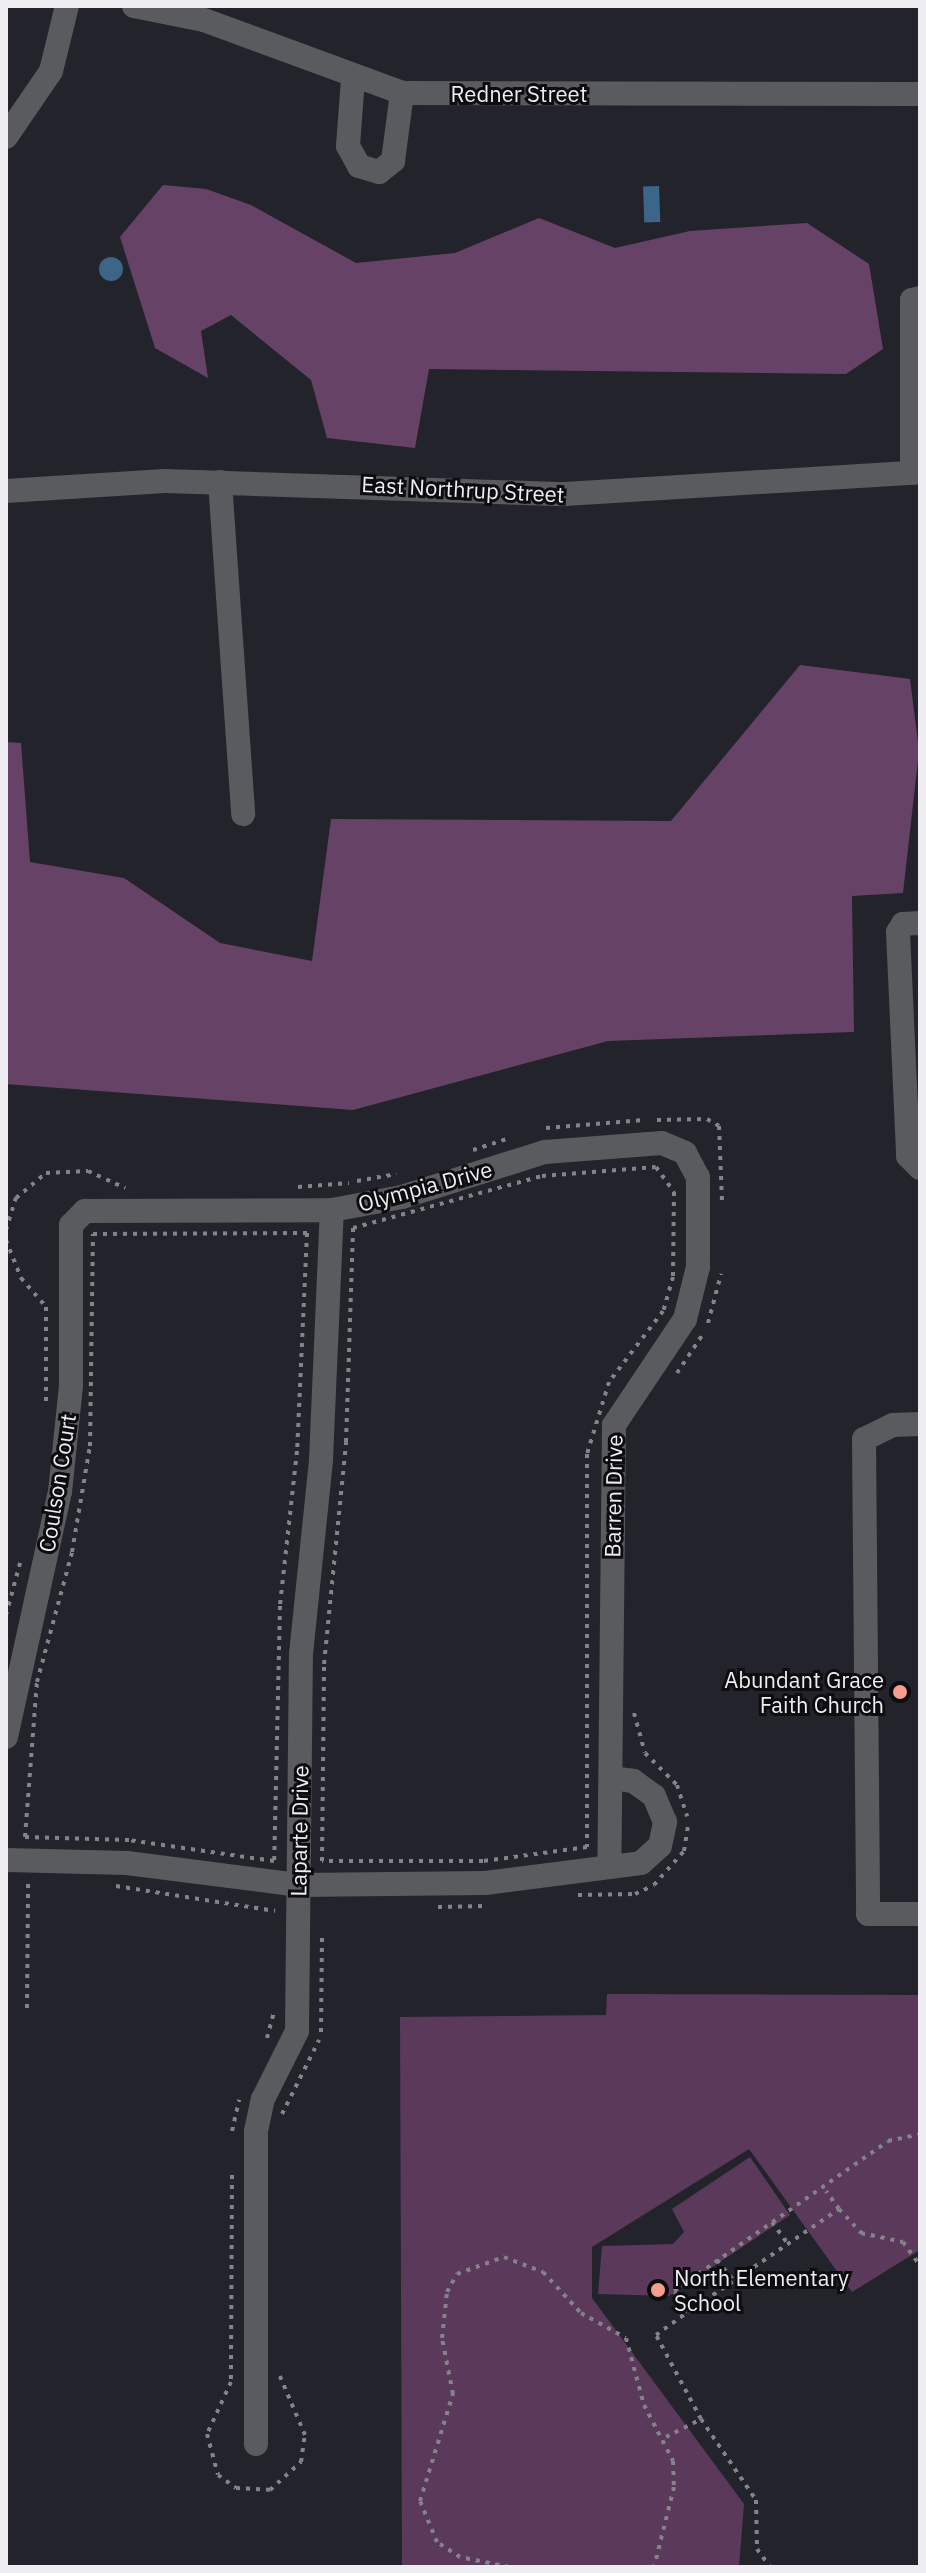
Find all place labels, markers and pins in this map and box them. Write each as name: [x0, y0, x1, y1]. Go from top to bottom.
place label: Abundant Grace Faith Church: [724, 1666, 884, 1718]
marker: Abundant Grace Faith Church: [891, 1683, 909, 1701]
place label: North Elementary School: [674, 2264, 849, 2316]
marker: North Elementary School: [649, 2281, 667, 2299]

